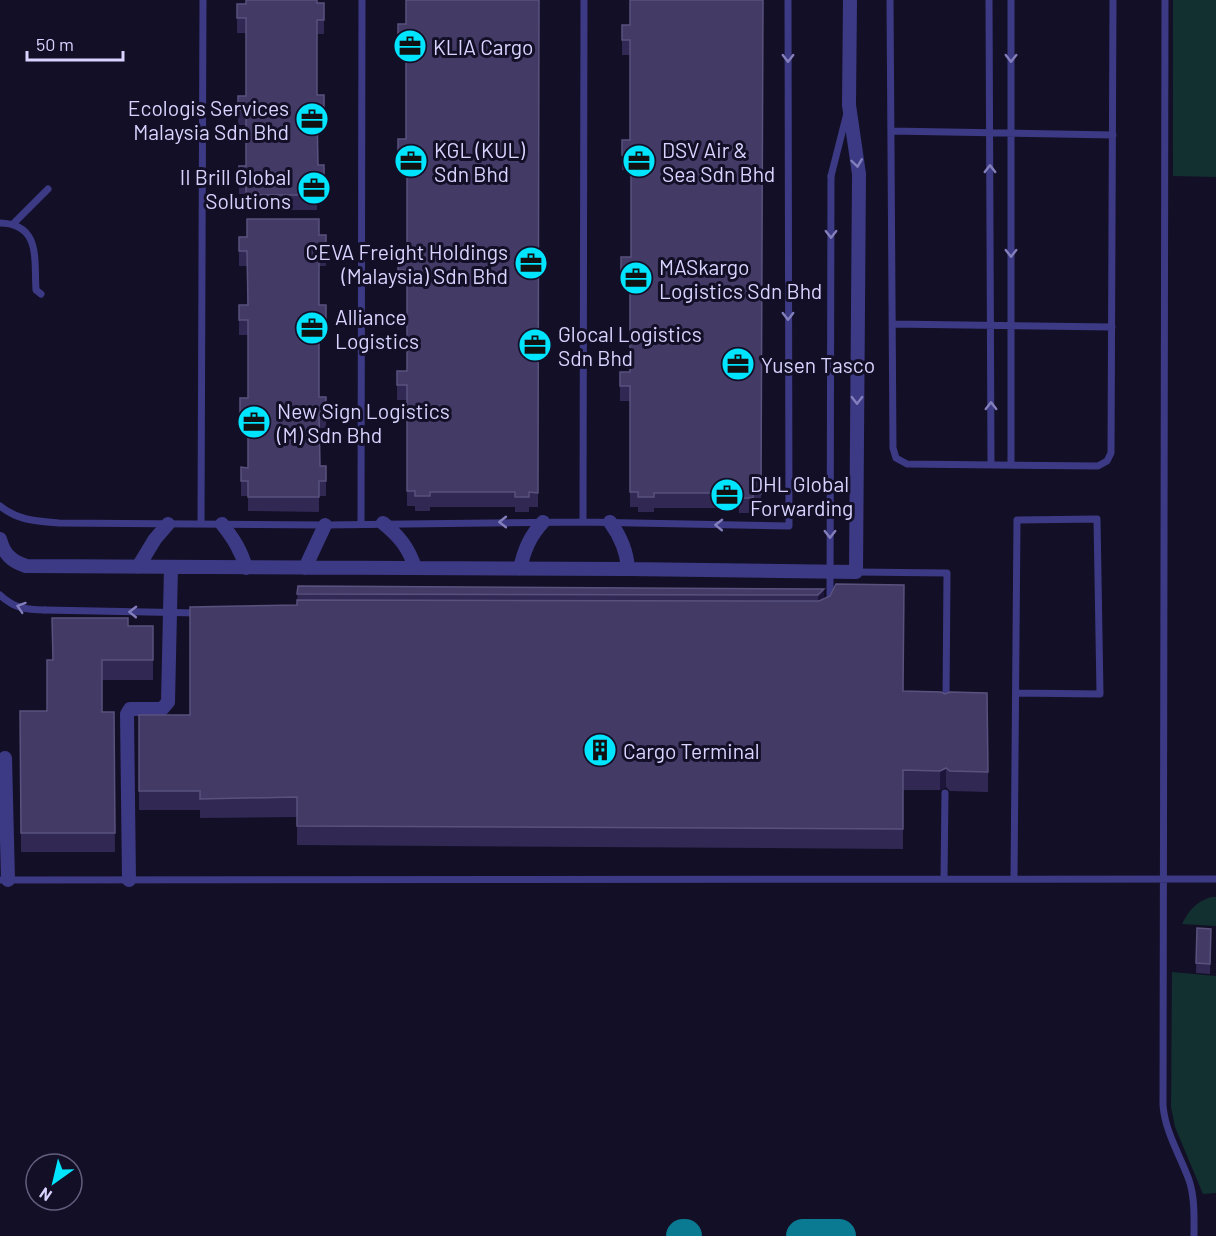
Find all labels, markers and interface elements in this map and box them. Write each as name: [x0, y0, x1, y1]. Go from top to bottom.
scale bar: [27, 24, 123, 62]
office icon: KLIA Cargo: [392, 28, 428, 64]
text: 50 m: [36, 33, 74, 55]
place label: KLIA Cargo: [433, 34, 534, 59]
one-way arrow: [782, 54, 794, 63]
one-way arrow: [1005, 54, 1017, 63]
place label: Ecologis Services Malaysia Sdn Bhd: [128, 95, 289, 144]
office icon: Ecologis Services Malaysia Sdn Bhd: [294, 101, 330, 137]
place label: KGL (KUL) Sdn Bhd: [434, 137, 525, 186]
place label: DSV Air & Sea Sdn Bhd: [662, 137, 775, 186]
office icon: KGL (KUL) Sdn Bhd: [393, 143, 429, 179]
office icon: DSV Air & Sea Sdn Bhd: [621, 143, 657, 179]
one-way arrow: [851, 158, 863, 167]
place label: II Brill Global Solutions: [180, 164, 291, 213]
one-way arrow: [984, 165, 996, 174]
office icon: II Brill Global Solutions: [296, 170, 332, 206]
one-way arrow: [825, 230, 837, 239]
place label: CEVA Freight Holdings (Malaysia) Sdn Bhd: [305, 239, 508, 288]
office icon: CEVA Freight Holdings (Malaysia) Sdn Bhd: [513, 245, 549, 281]
one-way arrow: [1005, 249, 1017, 258]
place label: MASkargo Logistics Sdn Bhd: [659, 254, 822, 303]
office icon: MASkargo Logistics Sdn Bhd: [618, 260, 654, 296]
place label: Alliance Logistics: [335, 304, 419, 353]
office icon: Alliance Logistics: [294, 310, 330, 346]
one-way arrow: [782, 312, 794, 321]
place label: Glocal Logistics Sdn Bhd: [558, 321, 702, 370]
office icon: Glocal Logistics Sdn Bhd: [517, 327, 553, 363]
office icon: Yusen Tasco: [720, 346, 756, 382]
place label: Yusen Tasco: [761, 352, 875, 377]
one-way arrow: [851, 395, 863, 404]
place label: New Sign Logistics (M) Sdn Bhd: [276, 398, 450, 447]
one-way arrow: [985, 402, 997, 411]
office icon: New Sign Logistics (M) Sdn Bhd: [236, 404, 272, 440]
place label: DHL Global Forwarding: [750, 471, 853, 520]
office icon: DHL Global Forwarding: [709, 477, 745, 513]
one-way arrow: [499, 516, 508, 529]
one-way arrow: [715, 518, 724, 531]
one-way arrow: [824, 530, 836, 539]
one-way arrow: [16, 602, 27, 614]
one-way arrow: [128, 606, 137, 618]
building icon: Cargo Terminal: [582, 732, 618, 768]
place label: Cargo Terminal: [623, 738, 760, 763]
north arrow: [24, 1152, 84, 1212]
text: N: [36, 1184, 55, 1206]

